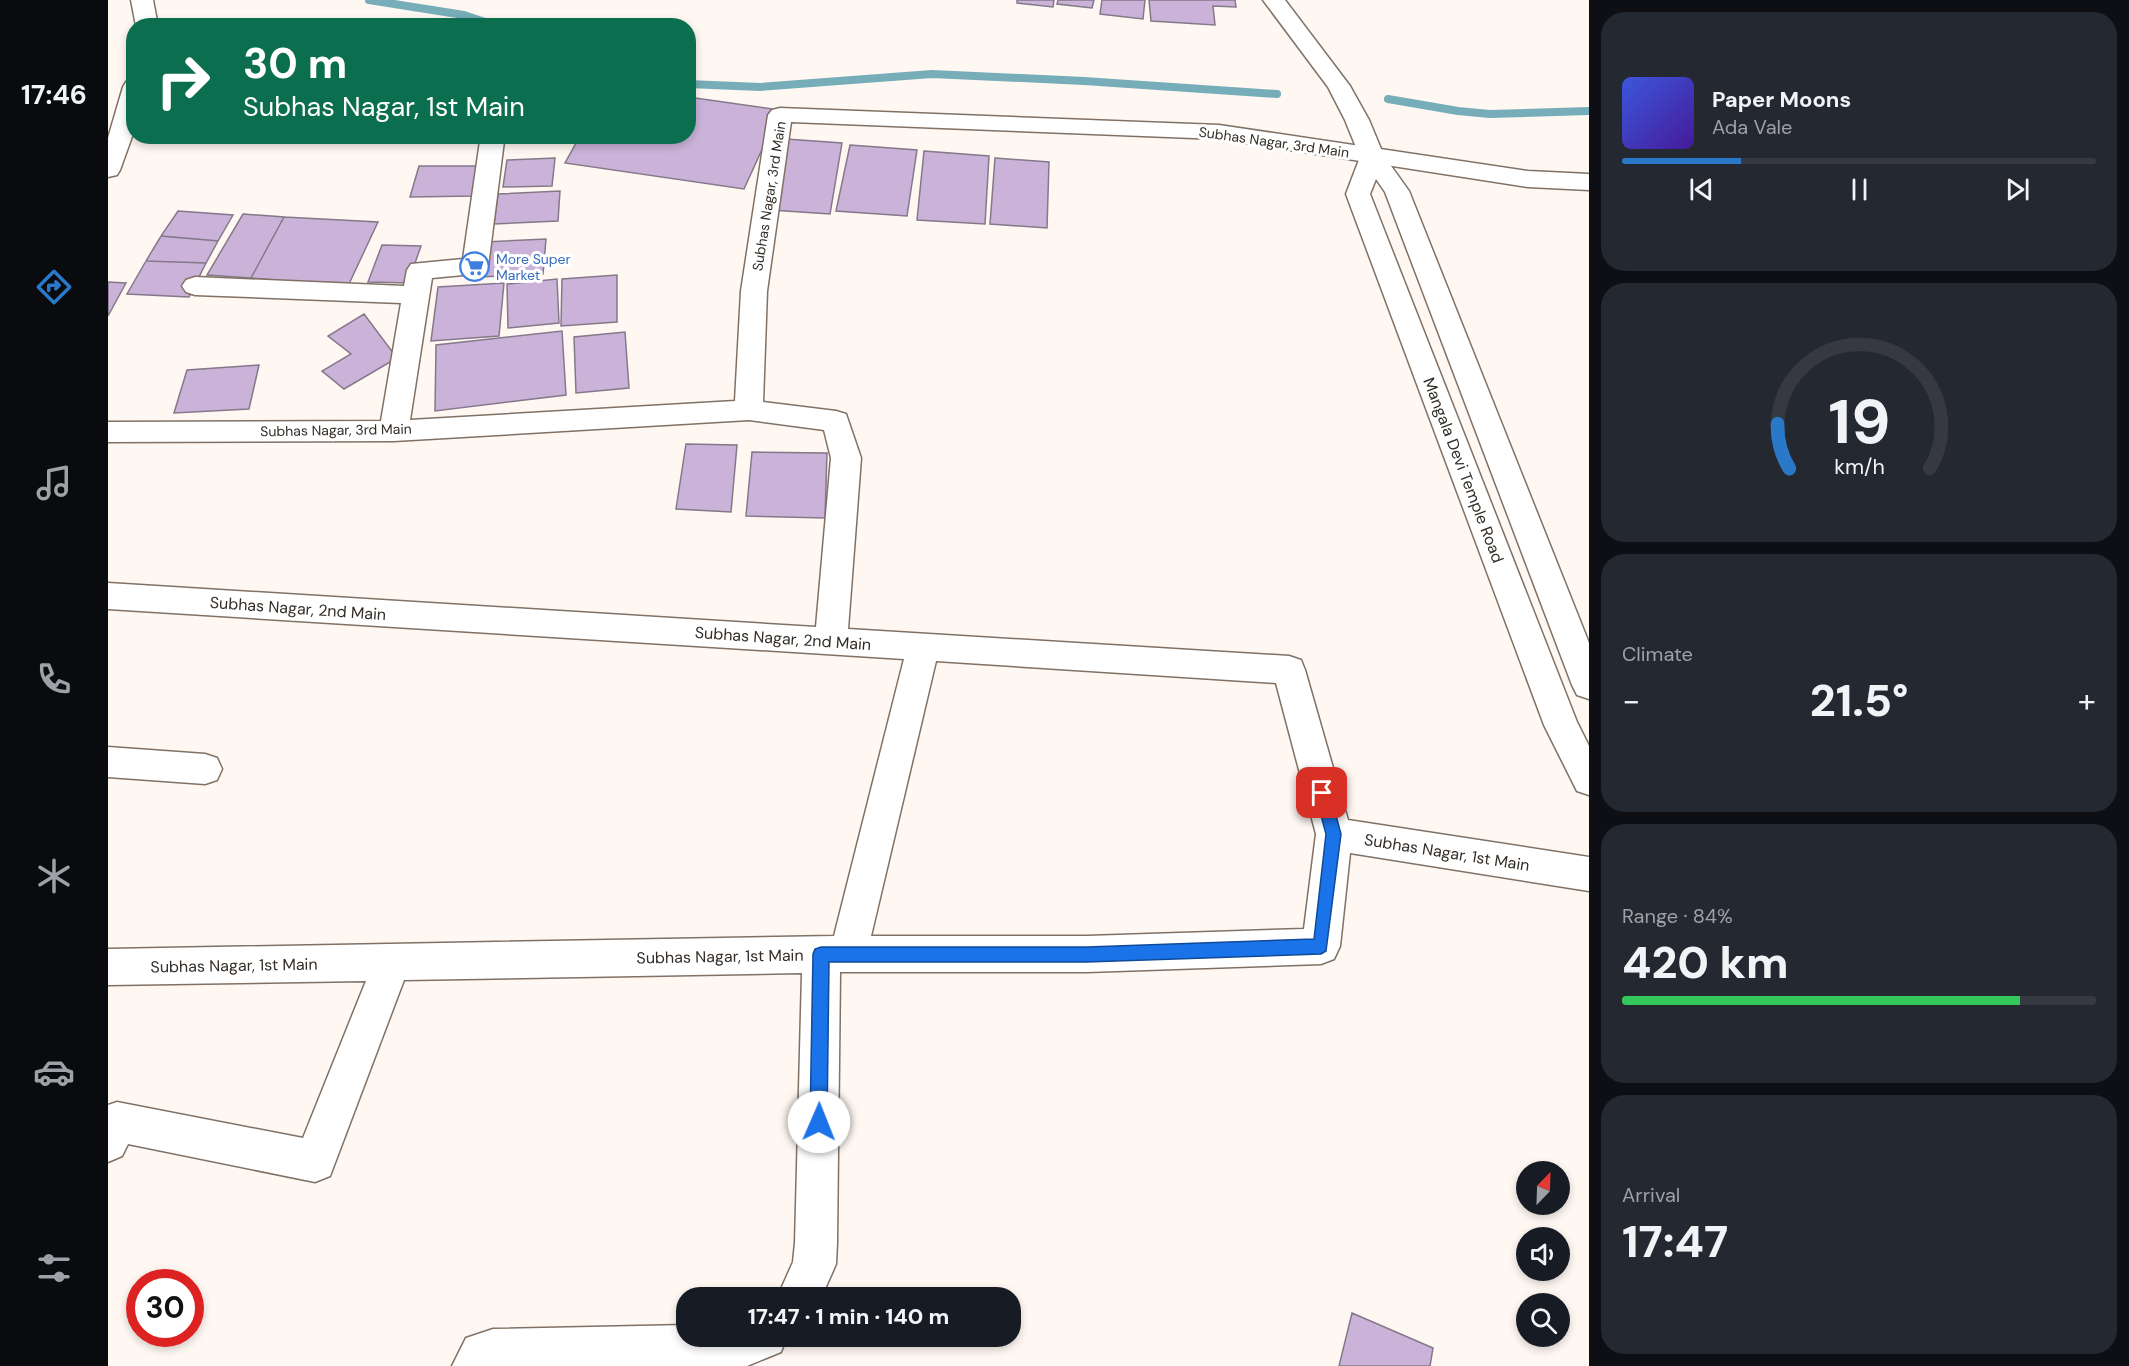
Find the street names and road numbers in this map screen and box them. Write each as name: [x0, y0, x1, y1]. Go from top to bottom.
street label: Subhas Nagar, 3rd Main: [748, 120, 790, 272]
street label: Subhas Nagar, 3rd Main: [1198, 123, 1350, 161]
street label: Mangala Devi Temple Road: [1418, 375, 1509, 566]
street label: Subhas Nagar, 3rd Main: [260, 420, 412, 440]
street label: Subhas Nagar, 2nd Main: [209, 592, 387, 625]
street label: Subhas Nagar, 2nd Main: [694, 622, 872, 655]
street label: Subhas Nagar, 1st Main: [1363, 829, 1531, 876]
street label: Subhas Nagar, 1st Main: [636, 945, 804, 968]
street label: Subhas Nagar, 1st Main: [150, 954, 318, 977]

